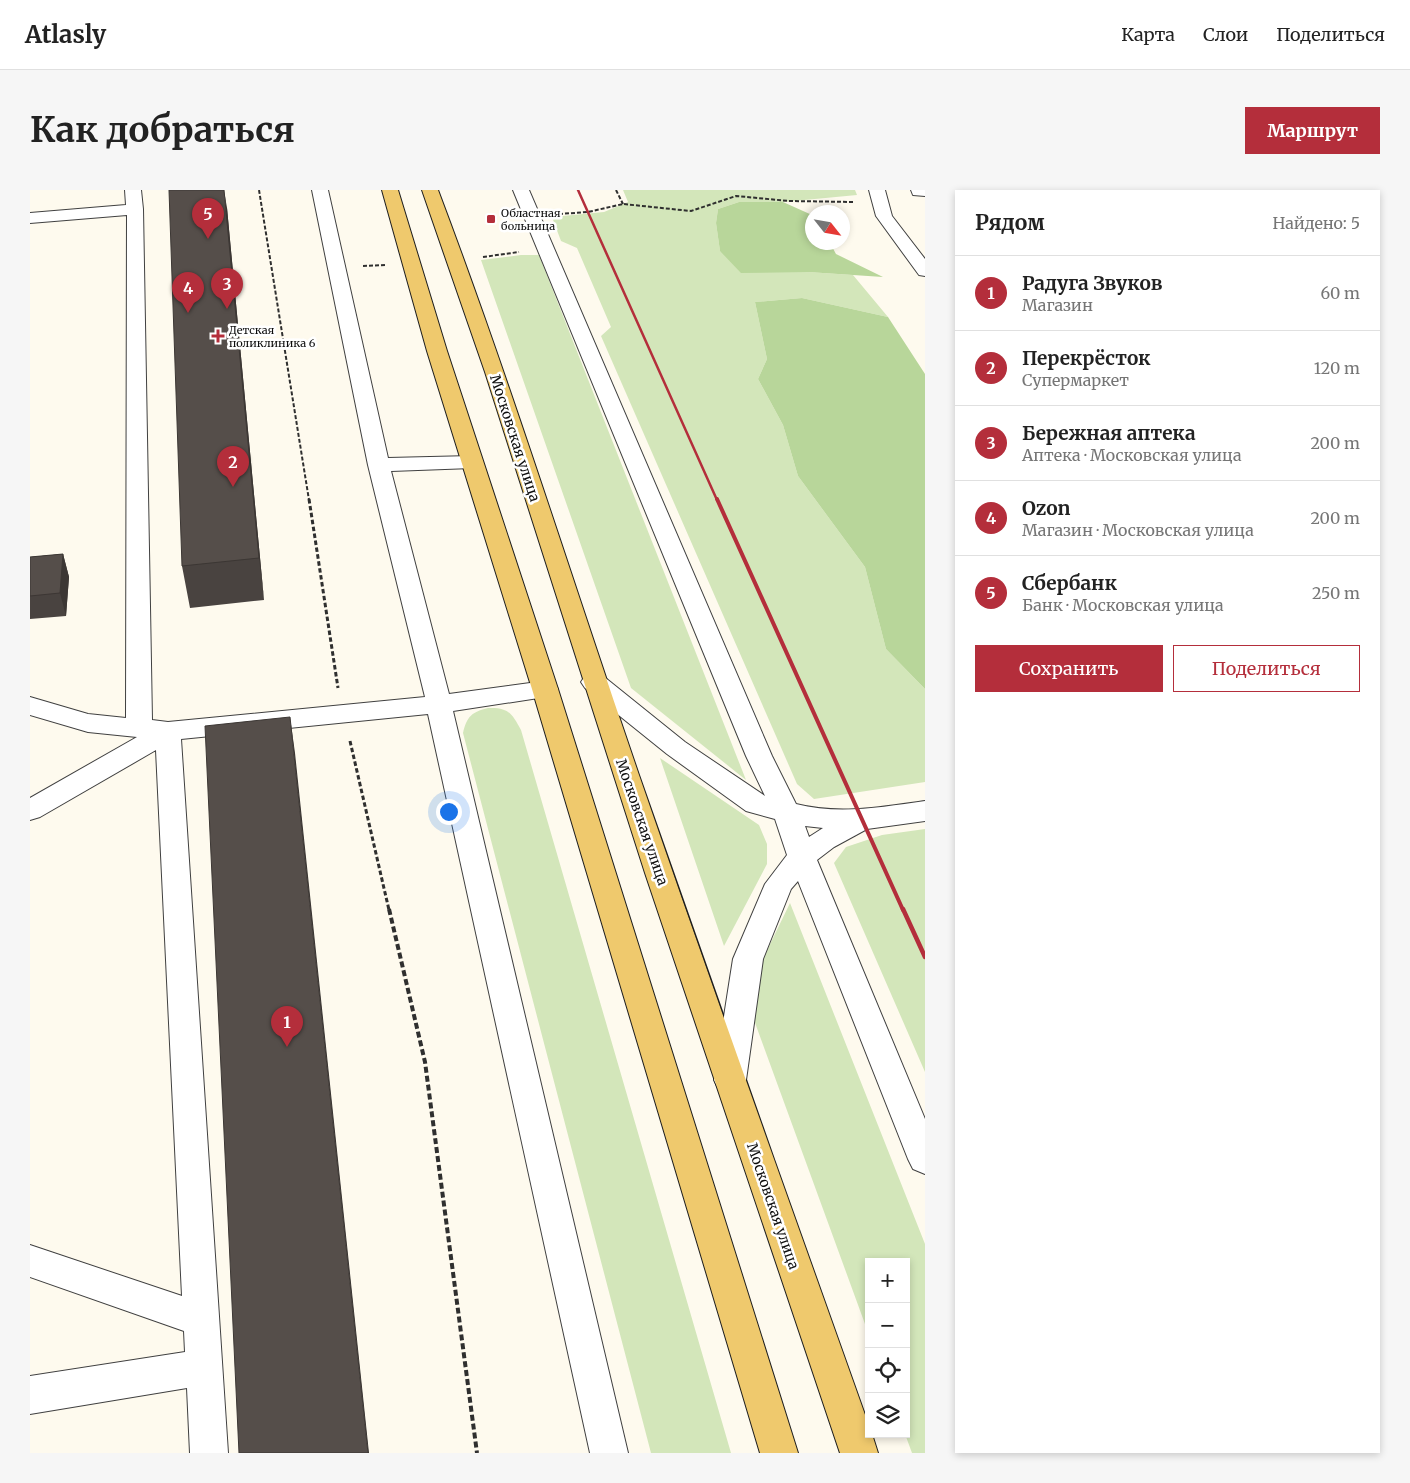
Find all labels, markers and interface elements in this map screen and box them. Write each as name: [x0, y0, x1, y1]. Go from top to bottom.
text: Atlasly: [25, 19, 106, 50]
text: Карта: [1121, 23, 1175, 46]
text: Слои: [1203, 23, 1248, 46]
text: Поделиться: [1276, 23, 1385, 46]
button: Маршрут: [1245, 107, 1380, 154]
text: Как добраться: [30, 108, 295, 152]
pin: 5: [192, 198, 224, 239]
north arrow: [805, 205, 850, 250]
place label: Областная больница: [501, 206, 561, 233]
text: Рядом: [975, 209, 1045, 236]
marker: Областная больница: [485, 213, 497, 225]
text: Найдено: 5: [1272, 213, 1360, 233]
pin: 3: [211, 268, 243, 309]
text: Радуга Звуков: [1022, 271, 1162, 295]
pin: 4: [172, 272, 204, 313]
text: 1: [987, 283, 995, 303]
text: 60 m: [1320, 283, 1360, 303]
text: Магазин: [1022, 295, 1093, 315]
place label: Детская поликлиника 6: [229, 323, 316, 350]
marker: Детская поликлиника 6: [211, 329, 225, 343]
text: Перекрёсток: [1022, 346, 1151, 370]
text: 2: [986, 358, 996, 378]
text: 120 m: [1314, 358, 1360, 378]
text: Супермаркет: [1022, 370, 1129, 390]
street label: Московская улица: [486, 372, 544, 504]
text: Бережная аптека: [1022, 421, 1196, 445]
text: 3: [986, 433, 996, 453]
text: 200 m: [1310, 433, 1360, 453]
text: Аптека · Московская улица: [1022, 445, 1241, 465]
pin: 2: [217, 446, 249, 487]
text: Ozon: [1022, 496, 1071, 520]
text: 4: [986, 508, 996, 528]
text: 200 m: [1310, 508, 1360, 528]
text: Магазин · Московская улица: [1022, 520, 1254, 540]
text: Сбербанк: [1022, 571, 1117, 595]
text: 5: [986, 583, 996, 603]
text: 250 m: [1312, 583, 1360, 603]
text: Банк · Московская улица: [1022, 595, 1224, 615]
button: Сохранить: [975, 645, 1163, 692]
button: Поделиться: [1173, 645, 1360, 692]
street label: Московская улица: [612, 756, 672, 888]
your location: [436, 799, 462, 825]
pin: 1: [271, 1006, 303, 1047]
street label: Московская улица: [743, 1140, 803, 1272]
map controls: [865, 1258, 910, 1438]
button: +: [865, 1258, 910, 1303]
button: −: [865, 1303, 910, 1348]
button: locate: [865, 1348, 910, 1393]
button: layers: [865, 1393, 910, 1438]

